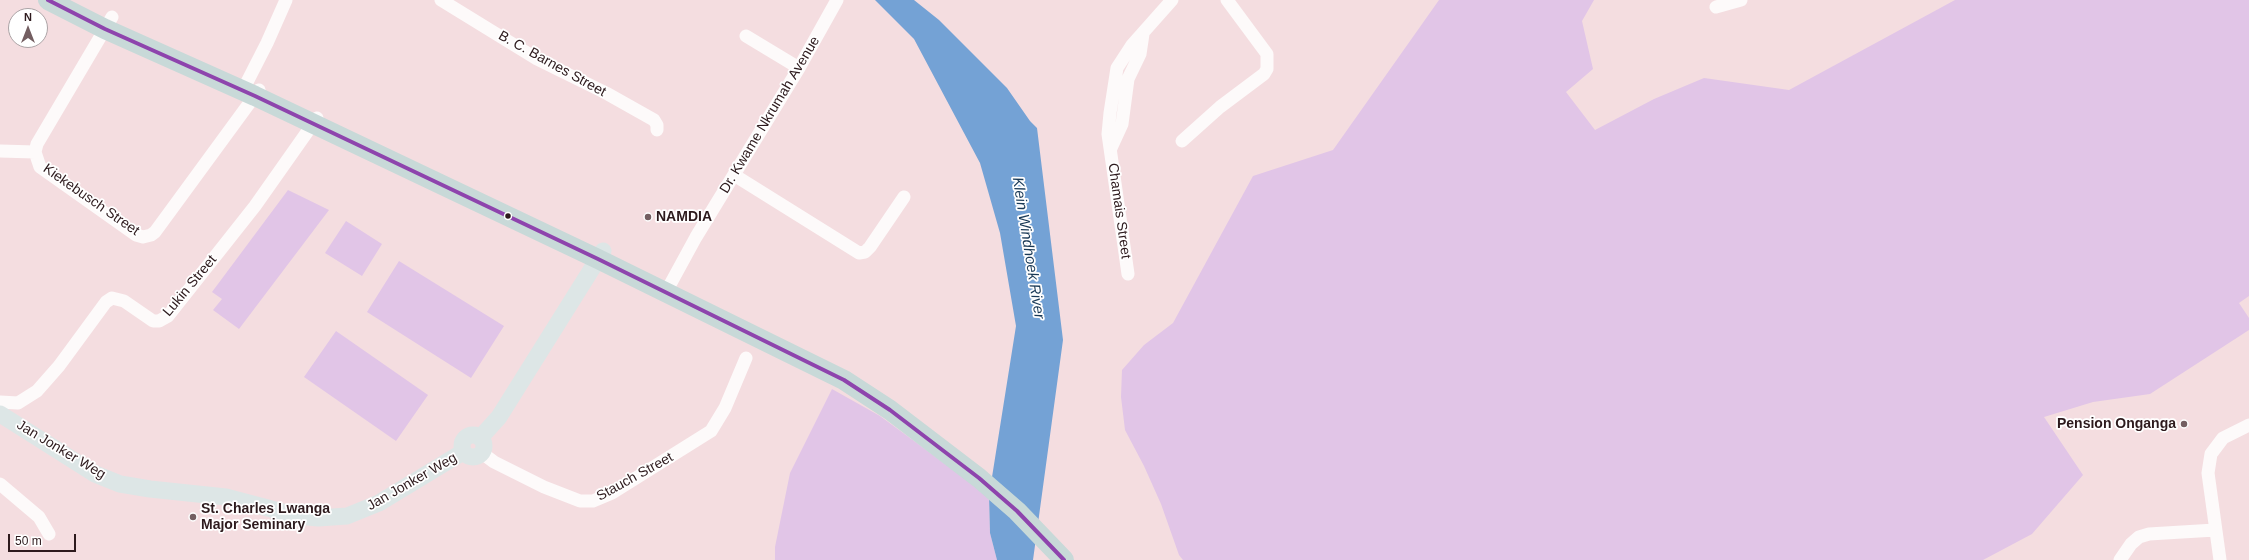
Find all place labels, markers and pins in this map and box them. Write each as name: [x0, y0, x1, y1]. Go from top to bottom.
place label: NAMDIA: [656, 209, 712, 225]
unlabelled marker: [503, 211, 513, 221]
marker: NAMDIA: [643, 212, 653, 222]
place label: Pension Onganga: [2057, 416, 2176, 432]
marker: Pension Onganga: [2179, 419, 2189, 429]
place label: St. Charles Lwanga Major Seminary: [201, 501, 330, 534]
marker: St. Charles Lwanga Major Seminary: [188, 512, 198, 522]

